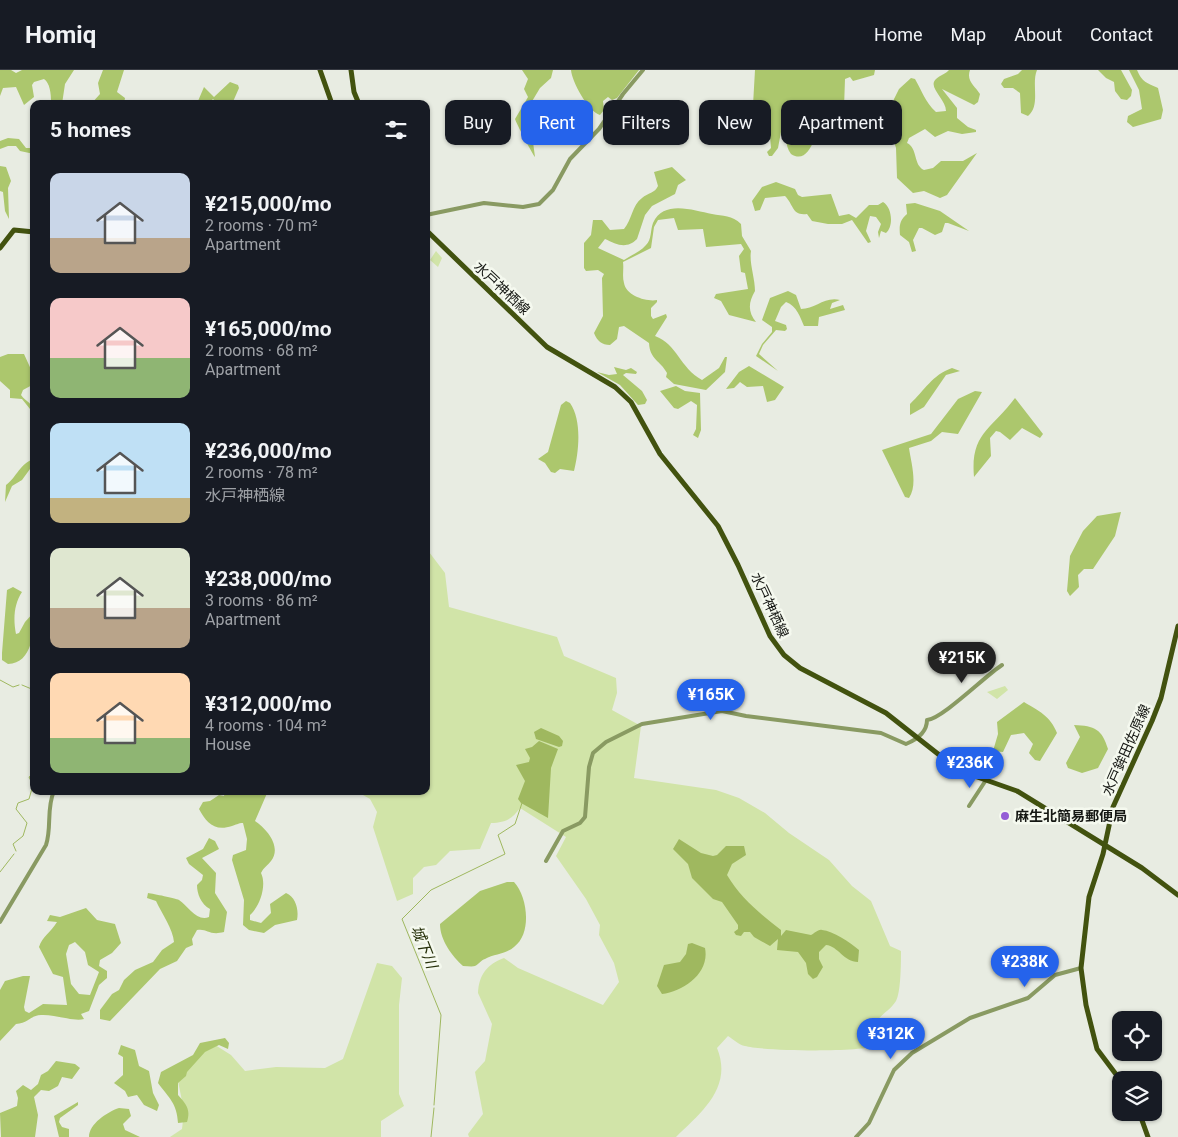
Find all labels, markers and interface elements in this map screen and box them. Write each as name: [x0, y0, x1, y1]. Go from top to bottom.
text: Homiq: [25, 21, 96, 49]
text: Home: [874, 24, 923, 45]
text: Map: [951, 24, 986, 45]
text: About: [1014, 24, 1062, 45]
text: Contact: [1090, 24, 1153, 45]
chip: Buy: [445, 100, 511, 145]
chip: Rent: [521, 100, 593, 145]
chip: Filters: [603, 100, 689, 145]
chip: New: [699, 100, 771, 145]
chip: Apartment: [781, 100, 902, 145]
icon: filters: [382, 116, 410, 144]
text: 5 homes: [50, 118, 131, 142]
text: ¥215,000/mo: [205, 192, 332, 216]
icon: home: [90, 193, 150, 253]
text: 2 rooms · 70 m²: [205, 216, 318, 235]
text: Apartment: [205, 235, 281, 254]
street label: 水戸神栖線: [471, 258, 533, 318]
text: ¥165,000/mo: [205, 317, 332, 341]
icon: home: [90, 318, 150, 378]
text: 2 rooms · 68 m²: [205, 341, 318, 360]
text: Apartment: [205, 360, 281, 379]
text: ¥236,000/mo: [205, 439, 332, 463]
icon: home: [90, 443, 150, 503]
text: 2 rooms · 78 m²: [205, 463, 318, 482]
text: 水戸神栖線: [205, 486, 285, 505]
text: ¥238,000/mo: [205, 567, 332, 591]
icon: home: [90, 568, 150, 628]
street label: 水戸神栖線: [748, 570, 792, 640]
text: 3 rooms · 86 m²: [205, 591, 318, 610]
text: Apartment: [205, 610, 281, 629]
pin: ¥215K: [927, 642, 997, 684]
text: ¥215K: [939, 648, 985, 667]
pin: ¥165K: [676, 678, 746, 721]
text: ¥165K: [688, 685, 734, 704]
text: ¥312,000/mo: [205, 692, 332, 716]
icon: home: [90, 693, 150, 753]
street label: 水戸鉾田佐原線: [1099, 702, 1153, 798]
text: 4 rooms · 104 m²: [205, 716, 327, 735]
text: House: [205, 735, 251, 754]
pin: ¥236K: [935, 746, 1005, 789]
text: ¥236K: [947, 753, 993, 772]
place label: 麻生北簡易郵便局: [1015, 808, 1127, 824]
marker: 麻生北簡易郵便局: [999, 810, 1011, 822]
water label: 城下川: [407, 923, 442, 973]
pin: ¥238K: [990, 946, 1060, 988]
text: ¥238K: [1002, 952, 1048, 971]
map controls: [1112, 1011, 1162, 1121]
button: locate: [1112, 1011, 1162, 1061]
pin: ¥312K: [856, 1018, 926, 1060]
text: ¥312K: [868, 1024, 914, 1043]
button: layers: [1112, 1071, 1162, 1121]

